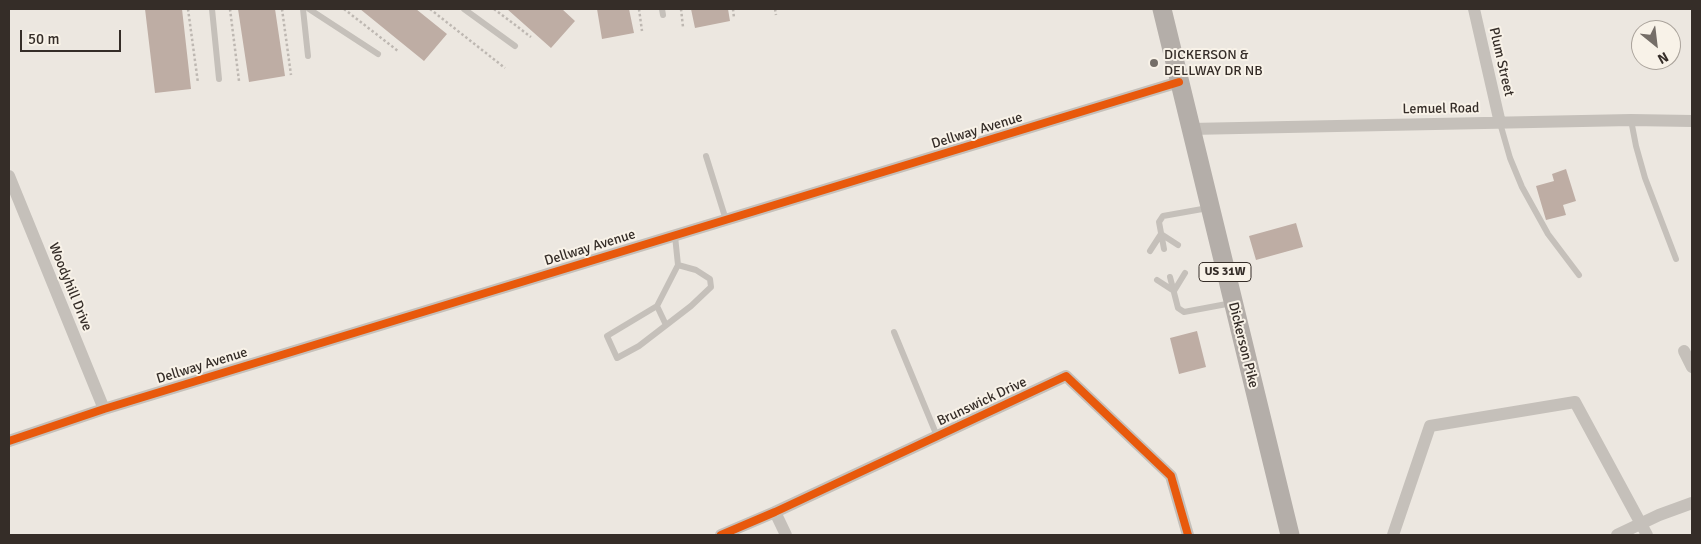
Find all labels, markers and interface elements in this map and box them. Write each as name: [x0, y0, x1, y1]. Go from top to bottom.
scale bar: [22, 20, 124, 52]
north arrow: [1631, 20, 1681, 70]
street label: Plum Street: [1485, 26, 1517, 98]
text: 50 m: [28, 30, 59, 48]
place label: DICKERSON & DELLWAY DR NB: [1164, 47, 1263, 80]
text: N: [1655, 48, 1671, 67]
marker: DICKERSON & DELLWAY DR NB: [1148, 57, 1160, 69]
street label: Lemuel Road: [1402, 100, 1480, 118]
street label: Dellway Avenue: [929, 109, 1025, 153]
street label: Dellway Avenue: [542, 226, 638, 270]
street label: Woodyhill Drive: [45, 240, 95, 334]
road number: US 31W: [1199, 262, 1251, 282]
street label: Dickerson Pike: [1224, 300, 1262, 390]
street label: Dellway Avenue: [154, 344, 250, 388]
street label: Brunswick Drive: [935, 374, 1029, 430]

